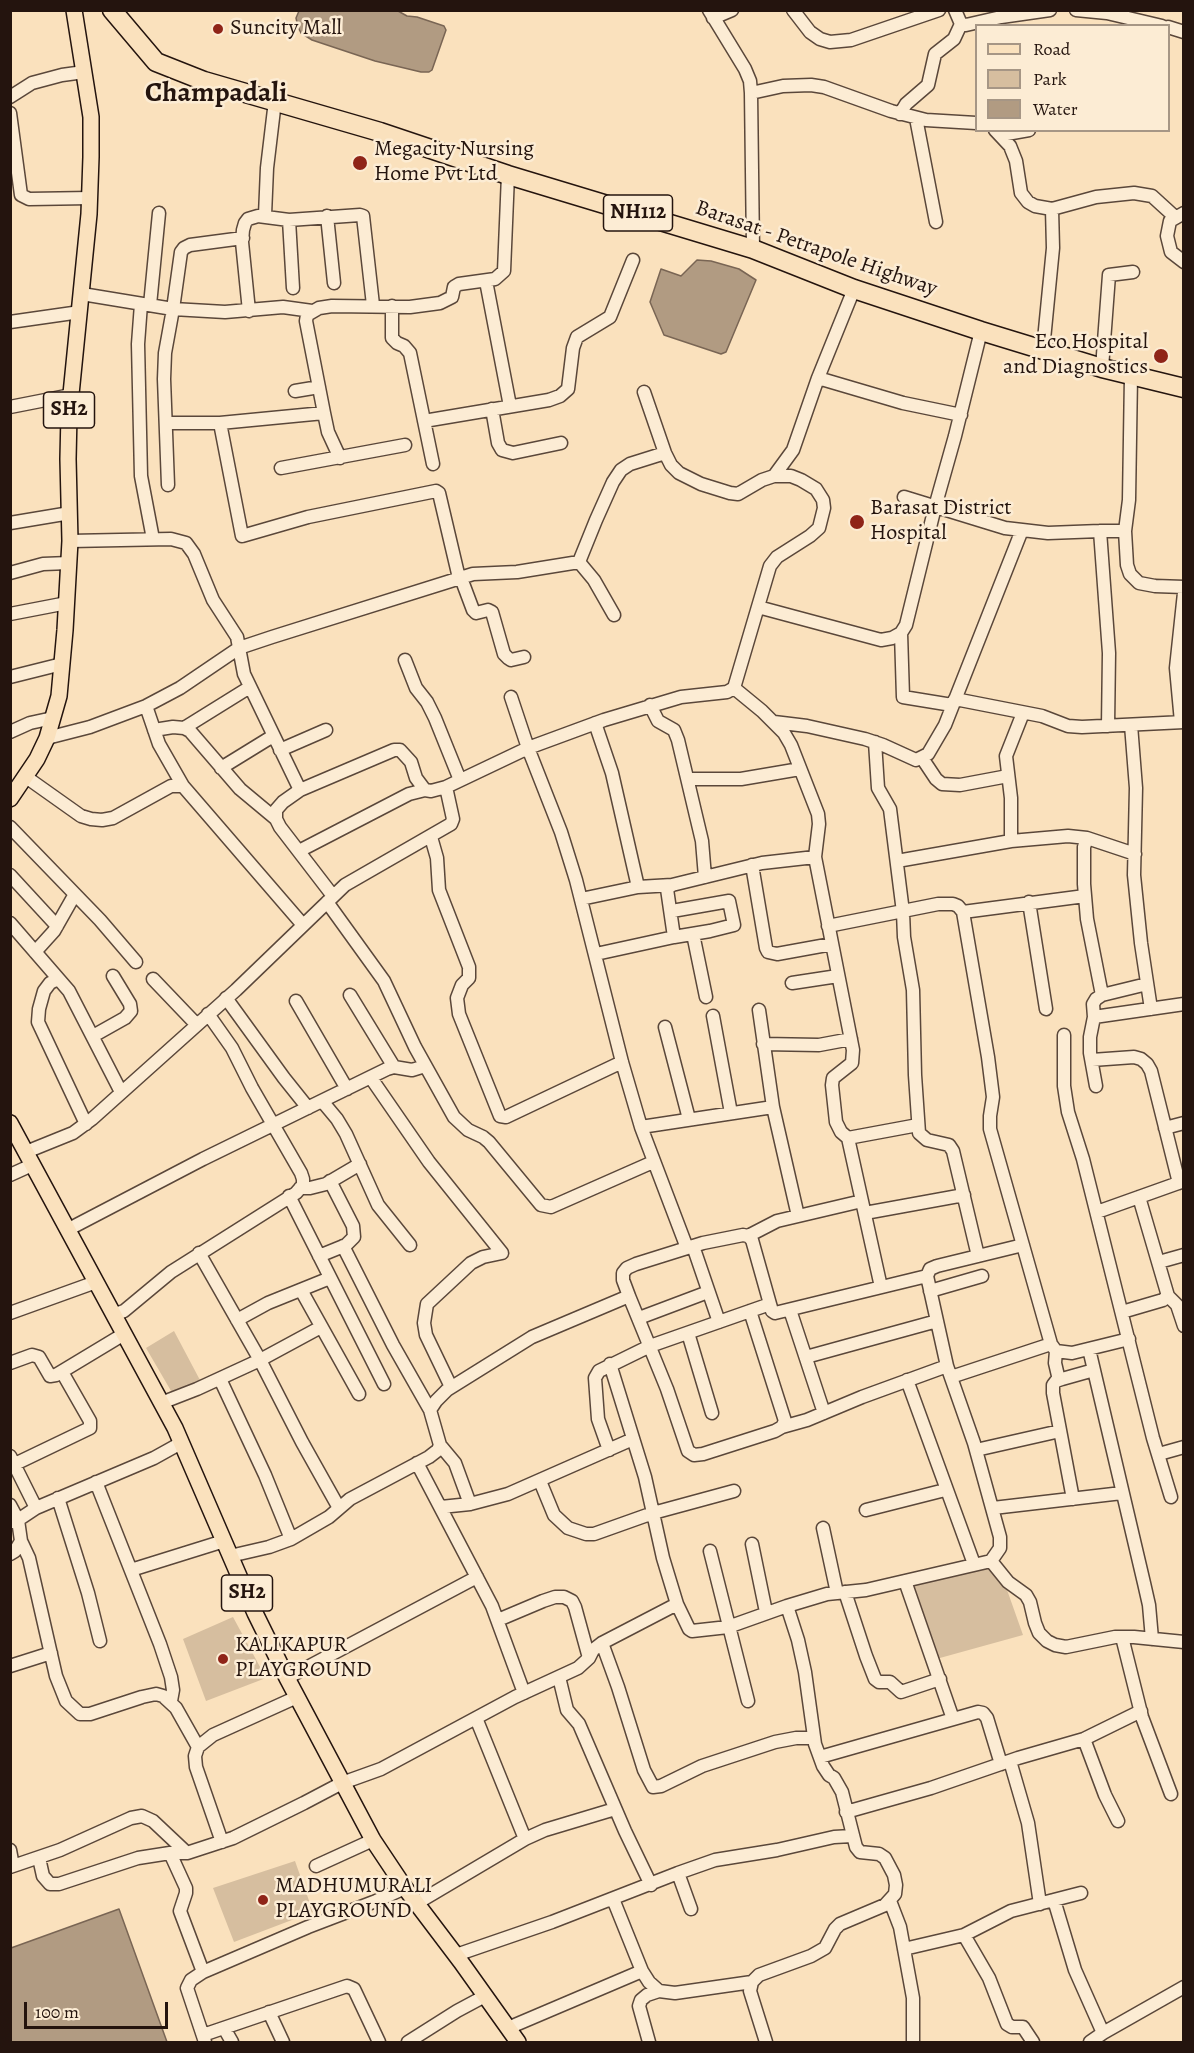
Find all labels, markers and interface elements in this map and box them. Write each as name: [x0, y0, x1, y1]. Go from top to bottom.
place label: Suncity Mall: [230, 16, 342, 42]
marker: Suncity Mall: [211, 22, 225, 36]
legend: [975, 24, 1170, 132]
text: Road: [1033, 37, 1070, 61]
text: Park: [1033, 67, 1067, 91]
district label: Champadali: [145, 77, 287, 111]
text: Water: [1033, 97, 1078, 121]
place label: Megacity Nursing Home Pvt Ltd: [374, 137, 534, 188]
marker: Megacity Nursing Home Pvt Ltd: [351, 154, 369, 172]
road number: NH112: [604, 195, 672, 231]
street label: Barasat - Petrapole Highway: [692, 195, 940, 303]
place label: Eco Hospital and Diagnostics: [1003, 330, 1148, 382]
marker: Eco Hospital and Diagnostics: [1152, 347, 1170, 365]
road number: SH2: [44, 392, 94, 428]
place label: Barasat District Hospital: [870, 496, 1012, 548]
marker: Barasat District Hospital: [848, 513, 866, 531]
road number: SH2: [222, 1575, 272, 1611]
place label: KALIKAPUR PLAYGROUND: [235, 1633, 372, 1684]
marker: KALIKAPUR PLAYGROUND: [216, 1652, 230, 1666]
place label: MADHUMURALI PLAYGROUND: [275, 1874, 432, 1926]
marker: MADHUMURALI PLAYGROUND: [256, 1893, 270, 1907]
scale bar: [27, 1990, 171, 2028]
text: 100 m: [35, 2000, 79, 2024]

